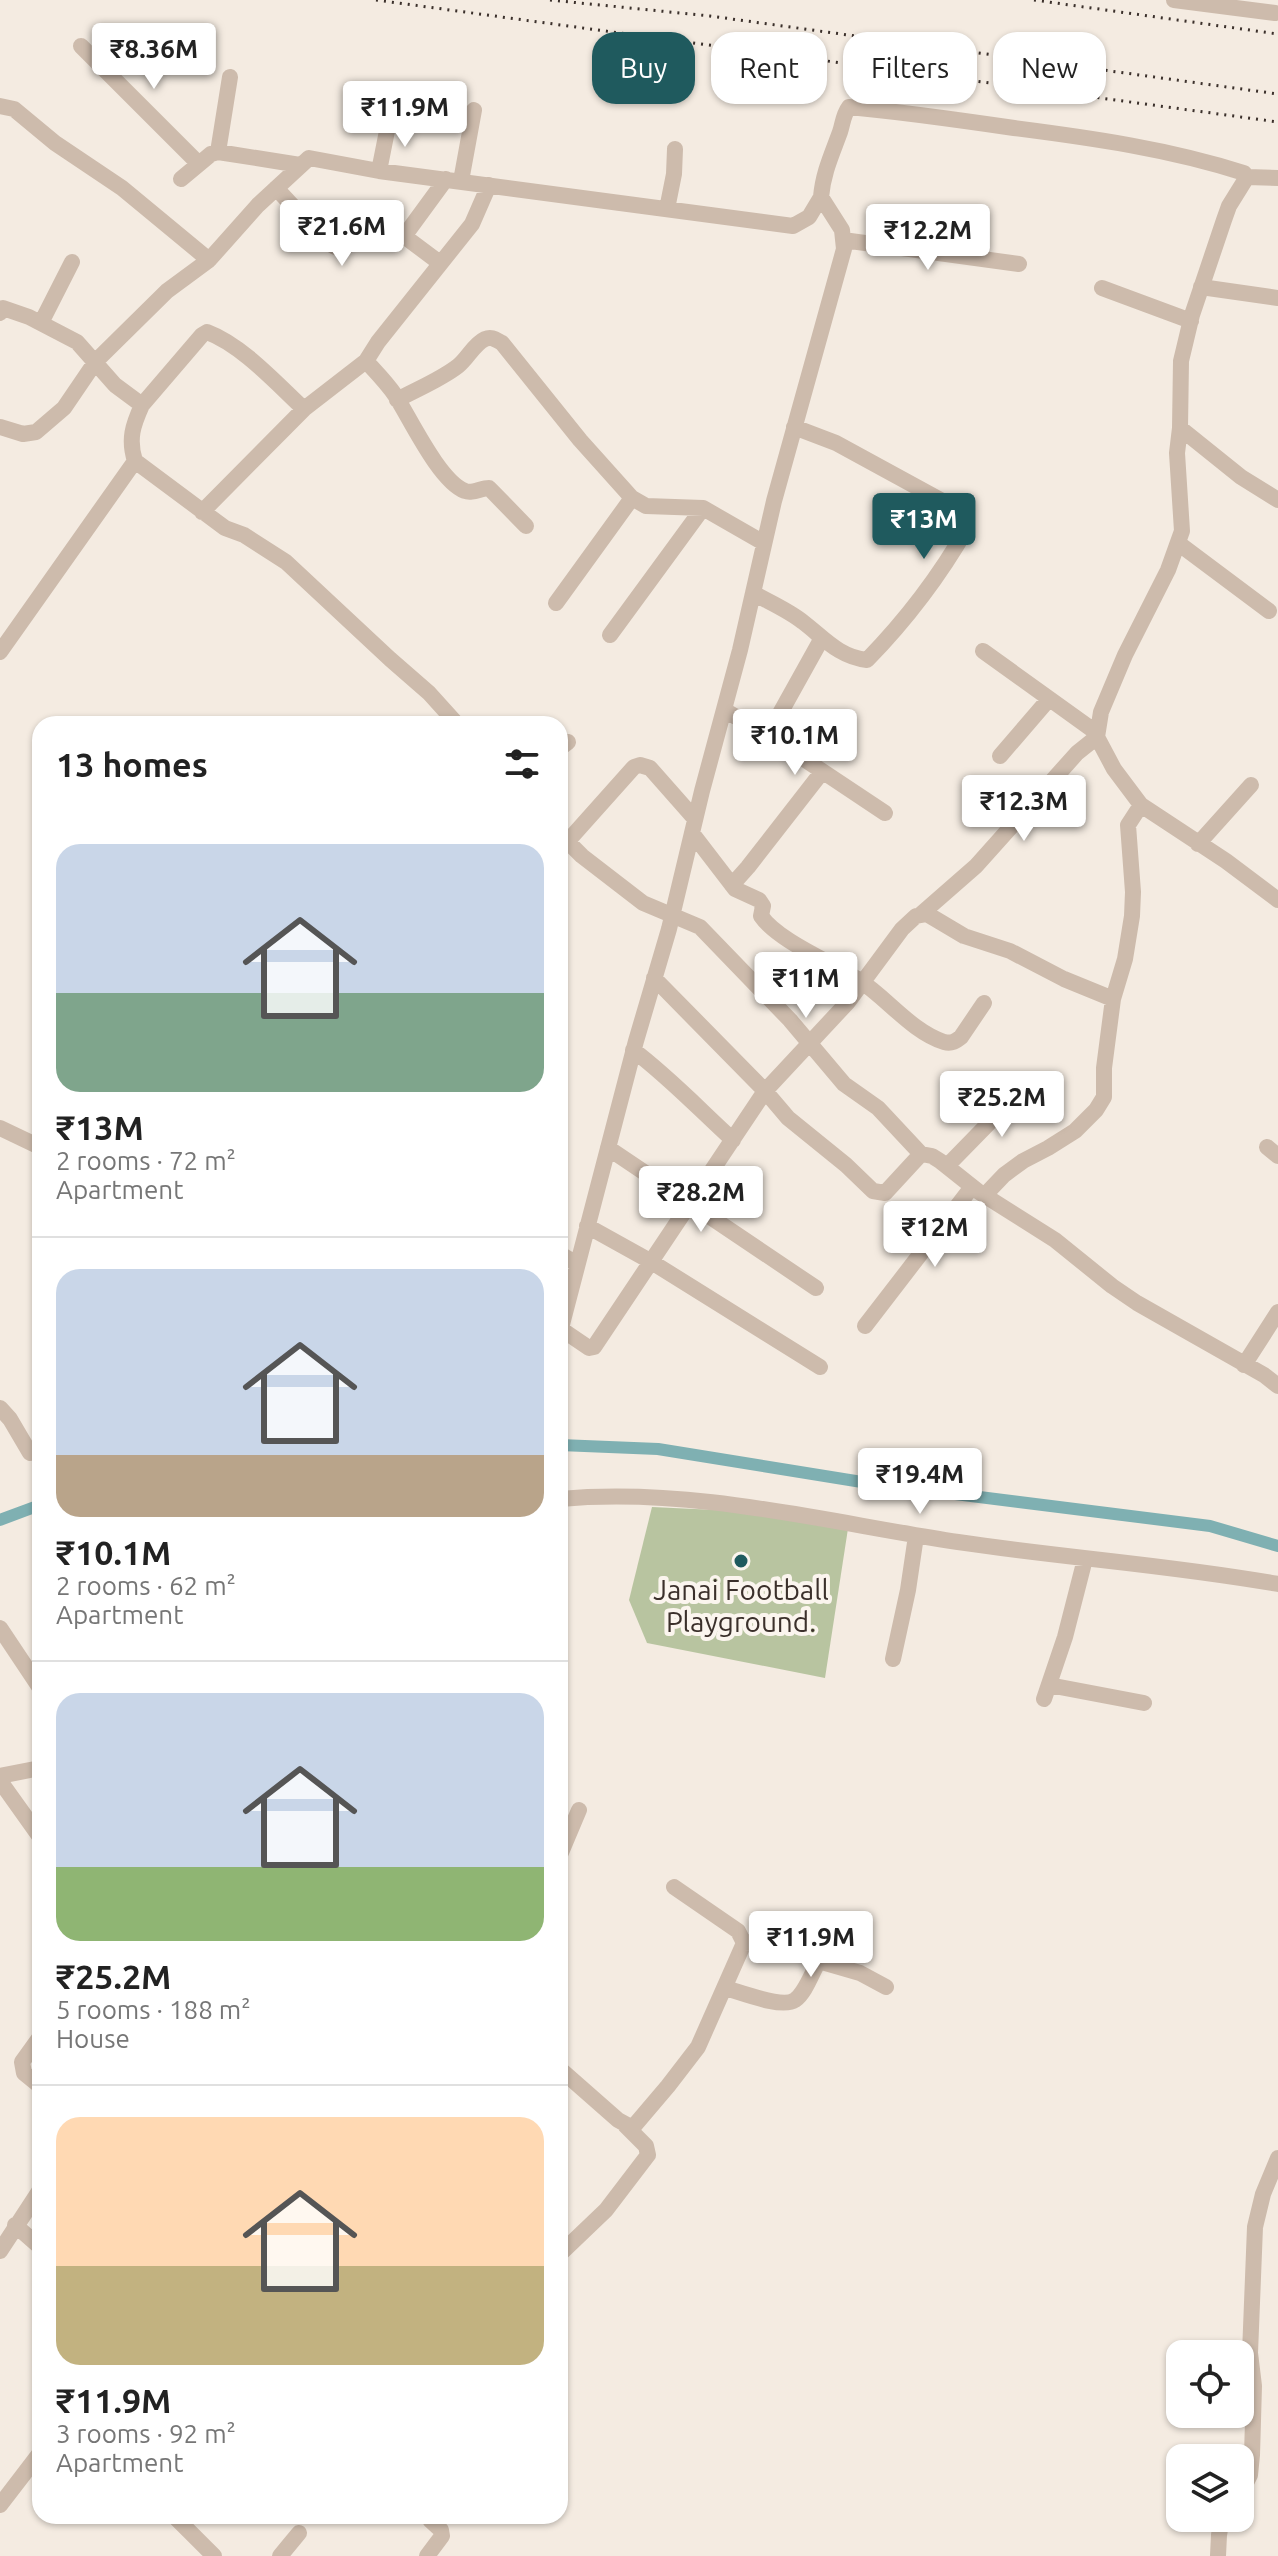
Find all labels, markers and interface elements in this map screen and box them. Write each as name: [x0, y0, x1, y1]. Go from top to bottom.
pin: ₹8.36M: [89, 23, 219, 91]
chip: Buy: [592, 32, 695, 104]
chip: Rent: [711, 32, 827, 104]
chip: Filters: [843, 32, 977, 104]
chip: New: [993, 32, 1106, 104]
text: ₹8.36M: [110, 34, 198, 63]
pin: ₹11.9M: [340, 81, 470, 149]
text: ₹11.9M: [361, 92, 449, 121]
pin: ₹21.6M: [277, 200, 407, 268]
pin: ₹12.2M: [863, 204, 993, 272]
text: ₹21.6M: [298, 211, 386, 240]
text: ₹12.2M: [884, 215, 972, 244]
pin: ₹13M: [877, 493, 971, 561]
text: ₹13M: [890, 504, 958, 533]
pin: ₹10.1M: [730, 709, 860, 777]
text: ₹10.1M: [751, 720, 839, 749]
icon: filters: [500, 742, 544, 786]
text: 13 homes: [56, 745, 208, 783]
pin: ₹12.3M: [959, 775, 1089, 843]
text: ₹12.3M: [980, 786, 1068, 815]
icon: home: [228, 896, 372, 1040]
pin: ₹11M: [759, 952, 853, 1020]
text: ₹11M: [772, 963, 840, 992]
pin: ₹25.2M: [937, 1071, 1067, 1139]
text: ₹25.2M: [958, 1082, 1046, 1111]
text: ₹13M: [56, 1108, 144, 1146]
text: 2 rooms · 72 m²: [56, 1146, 236, 1175]
pin: ₹28.2M: [636, 1166, 766, 1234]
text: Apartment: [56, 1175, 183, 1204]
text: ₹28.2M: [657, 1177, 745, 1206]
pin: ₹12M: [888, 1201, 982, 1269]
text: ₹12M: [901, 1212, 969, 1241]
icon: home: [228, 1321, 372, 1465]
pin: ₹19.4M: [855, 1448, 985, 1516]
text: ₹19.4M: [876, 1459, 964, 1488]
text: ₹10.1M: [56, 1533, 171, 1571]
marker: Janai Football Playground.: [732, 1552, 750, 1570]
text: 2 rooms · 62 m²: [56, 1571, 236, 1600]
place label: Janai Football Playground.: [653, 1574, 829, 1637]
text: Apartment: [56, 1600, 183, 1629]
icon: home: [228, 1745, 372, 1889]
pin: ₹11.9M: [746, 1911, 876, 1979]
text: ₹11.9M: [767, 1922, 855, 1951]
text: ₹25.2M: [56, 1957, 171, 1995]
text: 5 rooms · 188 m²: [56, 1995, 251, 2024]
text: House: [56, 2024, 130, 2053]
icon: home: [228, 2169, 372, 2313]
map controls: [1166, 2340, 1254, 2532]
button: locate: [1166, 2340, 1254, 2428]
text: ₹11.9M: [56, 2381, 171, 2419]
text: 3 rooms · 92 m²: [56, 2419, 236, 2448]
button: layers: [1166, 2444, 1254, 2532]
text: Apartment: [56, 2448, 183, 2477]

